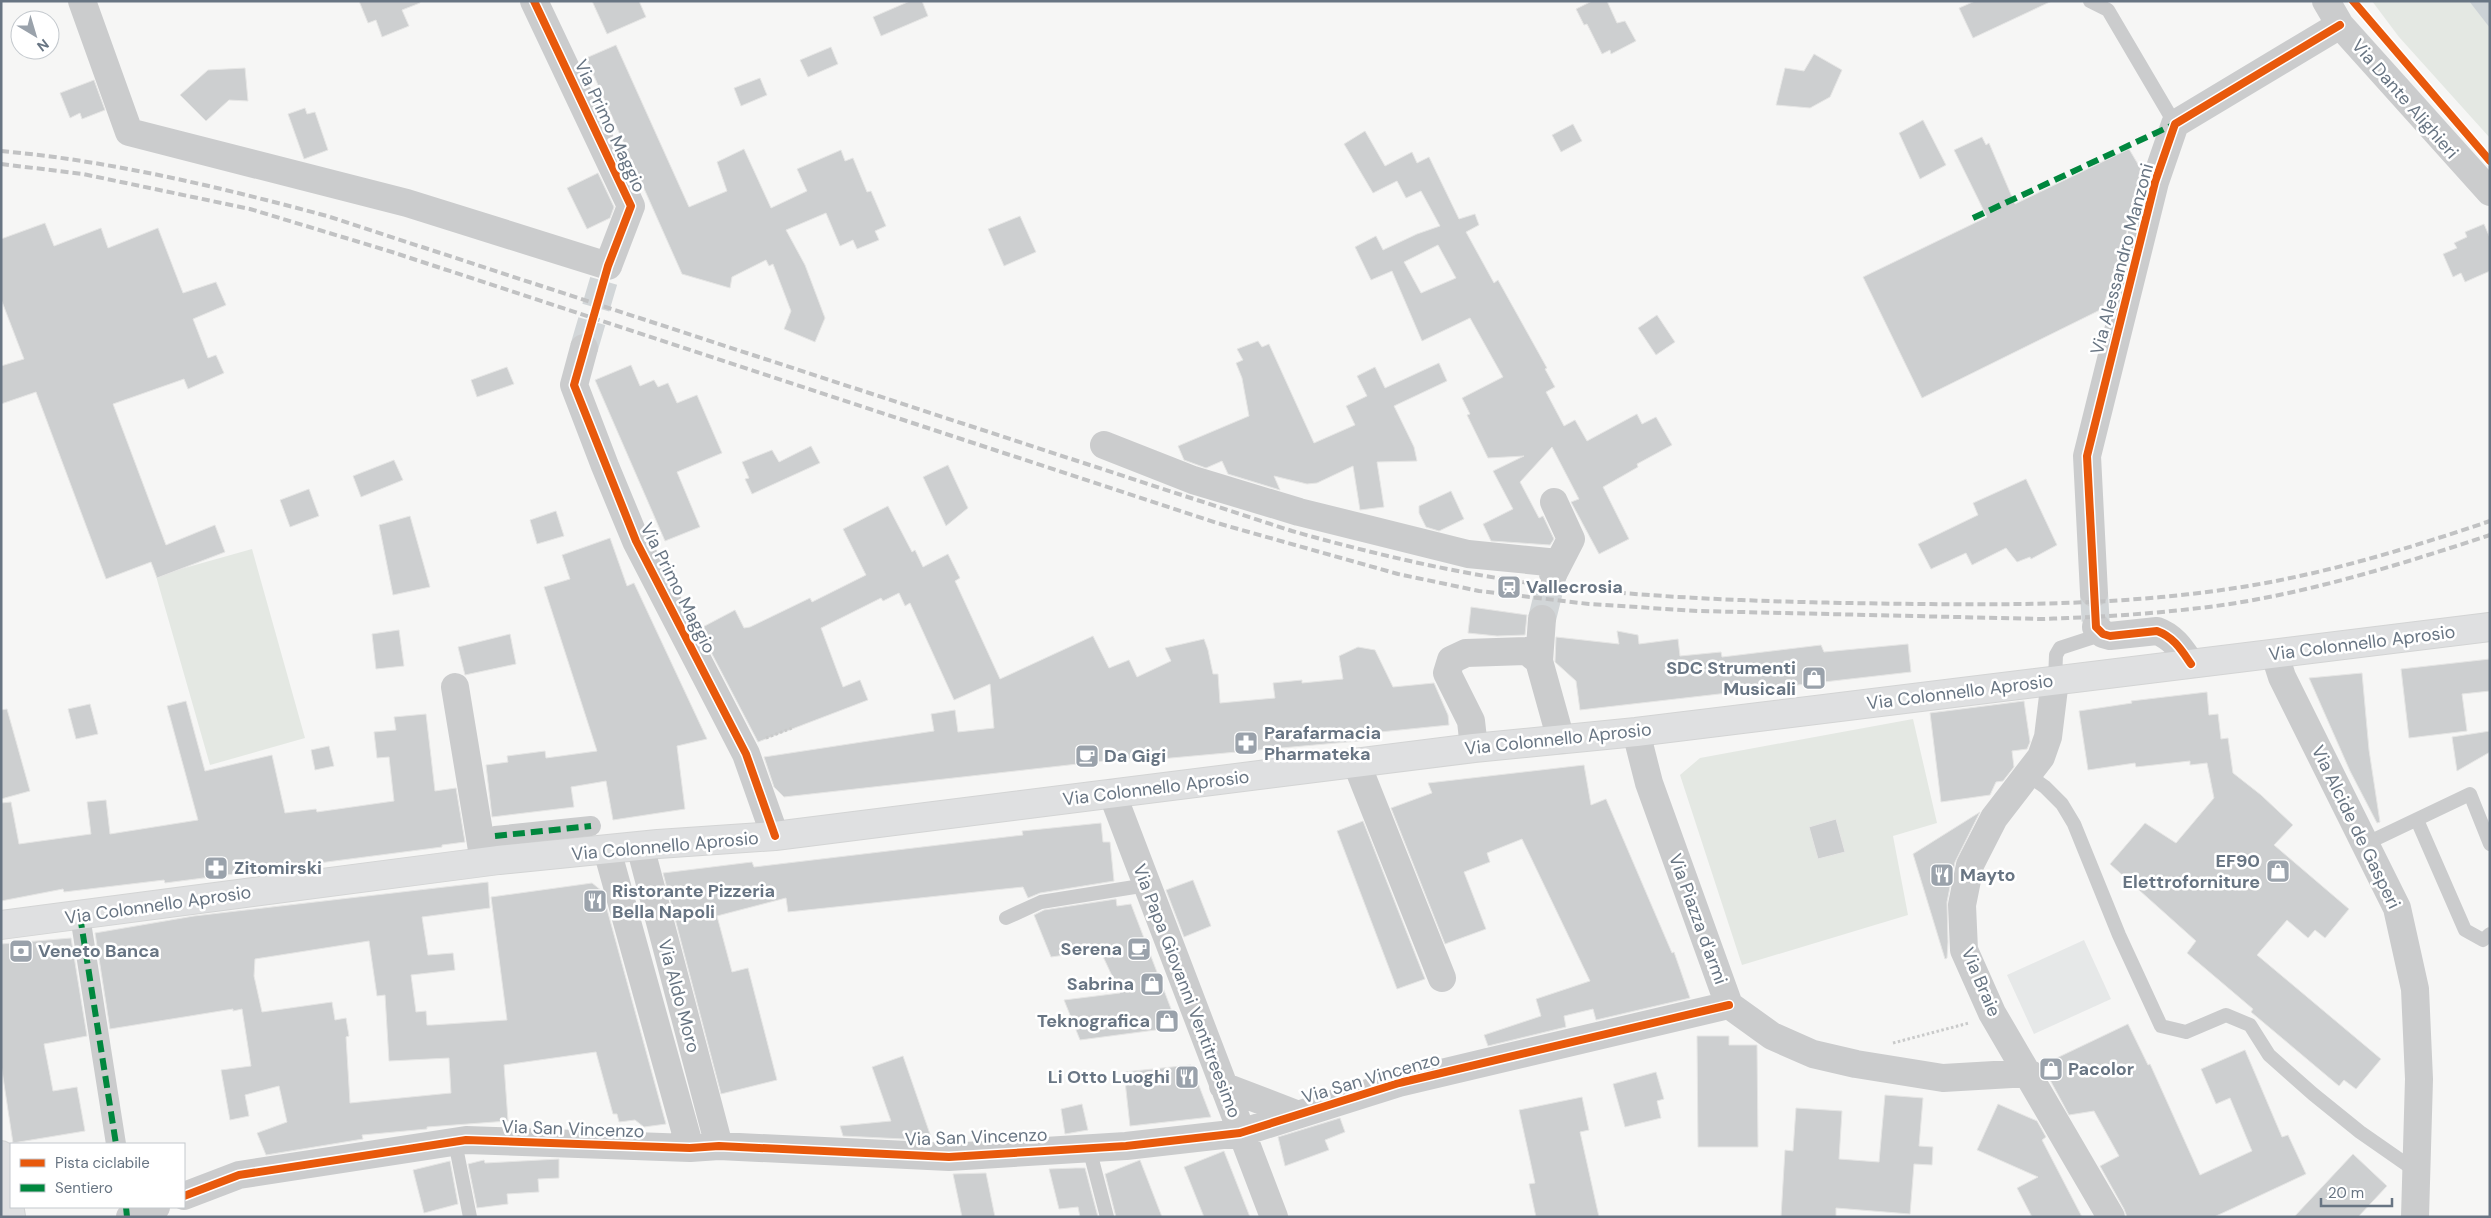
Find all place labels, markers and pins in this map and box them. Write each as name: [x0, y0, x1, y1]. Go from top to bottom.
station icon: Vallecrosia: [1496, 574, 1522, 600]
place label: Vallecrosia: [1526, 575, 1623, 599]
place label: SDC Strumenti Musicali: [1666, 656, 1796, 701]
shop icon: SDC Strumenti Musicali: [1801, 665, 1827, 691]
place label: Parafarmacia Pharmateka: [1264, 721, 1381, 766]
pharmacy icon: Parafarmacia Pharmateka: [1233, 730, 1259, 756]
cafe icon: Da Gigi: [1074, 743, 1100, 769]
place label: Da Gigi: [1104, 744, 1166, 768]
place label: EF90 Elettroforniture: [2123, 849, 2260, 894]
pharmacy icon: Zitomirski: [203, 855, 229, 881]
place label: Zitomirski: [234, 856, 322, 880]
shop icon: EF90 Elettroforniture: [2265, 858, 2291, 884]
restaurant icon: Mayto: [1929, 862, 1955, 888]
place label: Mayto: [1960, 863, 2016, 887]
place label: Ristorante Pizzeria Bella Napoli: [612, 879, 775, 924]
restaurant icon: Ristorante Pizzeria Bella Napoli: [582, 888, 608, 914]
cafe icon: Serena: [1126, 936, 1152, 962]
place label: Serena: [1061, 937, 1122, 961]
bank icon: Veneto Banca: [8, 938, 34, 964]
place label: Veneto Banca: [38, 939, 160, 963]
shop icon: Sabrina: [1139, 971, 1165, 997]
place label: Sabrina: [1067, 972, 1134, 996]
shop icon: Teknografica: [1154, 1008, 1180, 1034]
place label: Teknografica: [1037, 1009, 1150, 1033]
shop icon: Pacolor: [2038, 1056, 2064, 1082]
place label: Pacolor: [2068, 1057, 2134, 1081]
restaurant icon: Li Otto Luoghi: [1174, 1064, 1200, 1090]
place label: Li Otto Luoghi: [1048, 1065, 1170, 1089]

